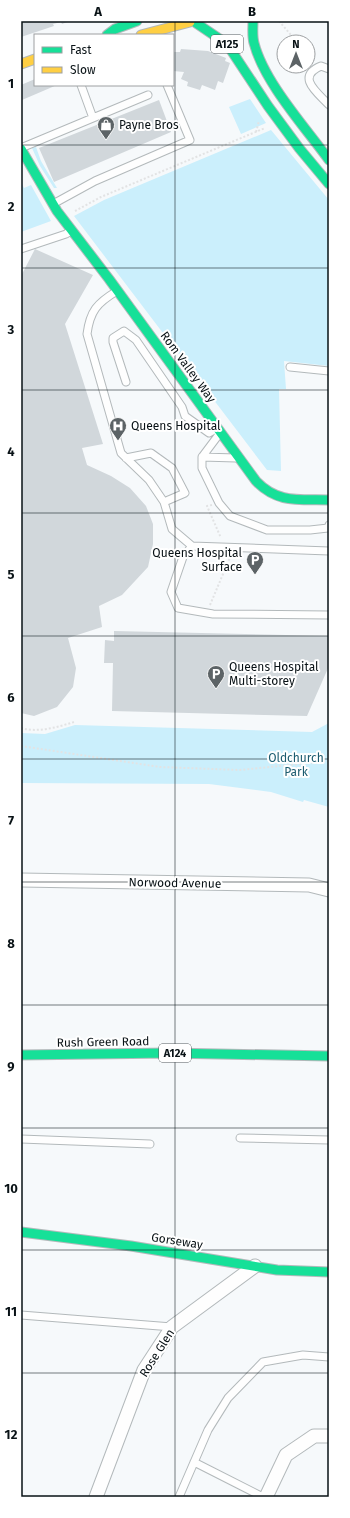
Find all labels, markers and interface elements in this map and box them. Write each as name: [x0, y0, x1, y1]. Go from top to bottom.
text: A: [93, 4, 102, 19]
text: B: [248, 4, 256, 19]
legend: [34, 34, 174, 86]
north arrow: [276, 34, 316, 74]
road number: A125: [211, 35, 243, 53]
text: N: [292, 38, 300, 51]
text: Fast: [70, 43, 92, 57]
text: Slow: [70, 63, 96, 77]
text: 1: [8, 76, 14, 91]
shop icon: Payne Bros: [96, 115, 116, 140]
place label: Payne Bros: [119, 118, 179, 132]
text: 2: [8, 199, 15, 214]
text: 3: [7, 322, 15, 337]
street label: Rom Valley Way: [157, 329, 219, 405]
hospital icon: Queens Hospital: [108, 416, 128, 441]
place label: Queens Hospital: [131, 419, 221, 433]
text: 4: [7, 444, 15, 459]
place label: Queens Hospital Surface: [152, 546, 242, 574]
parking icon: Queens Hospital Surface: [245, 550, 265, 575]
text: 5: [8, 567, 15, 582]
place label: Queens Hospital Multi-storey: [229, 660, 319, 688]
parking icon: Queens Hospital Multi-storey: [206, 664, 226, 689]
text: 6: [7, 690, 15, 705]
park label: Oldchurch Park: [268, 751, 324, 779]
text: 7: [8, 813, 14, 828]
street label: Norwood Avenue: [129, 875, 221, 891]
text: 8: [7, 936, 15, 951]
street label: Rush Green Road: [56, 1034, 150, 1050]
road number: A124: [159, 1044, 191, 1062]
text: 9: [7, 1059, 15, 1074]
text: 10: [4, 1181, 18, 1196]
street label: Gorseway: [150, 1230, 204, 1252]
text: 11: [5, 1304, 17, 1319]
street label: Rose Glen: [137, 1326, 177, 1380]
text: 12: [5, 1427, 18, 1442]

